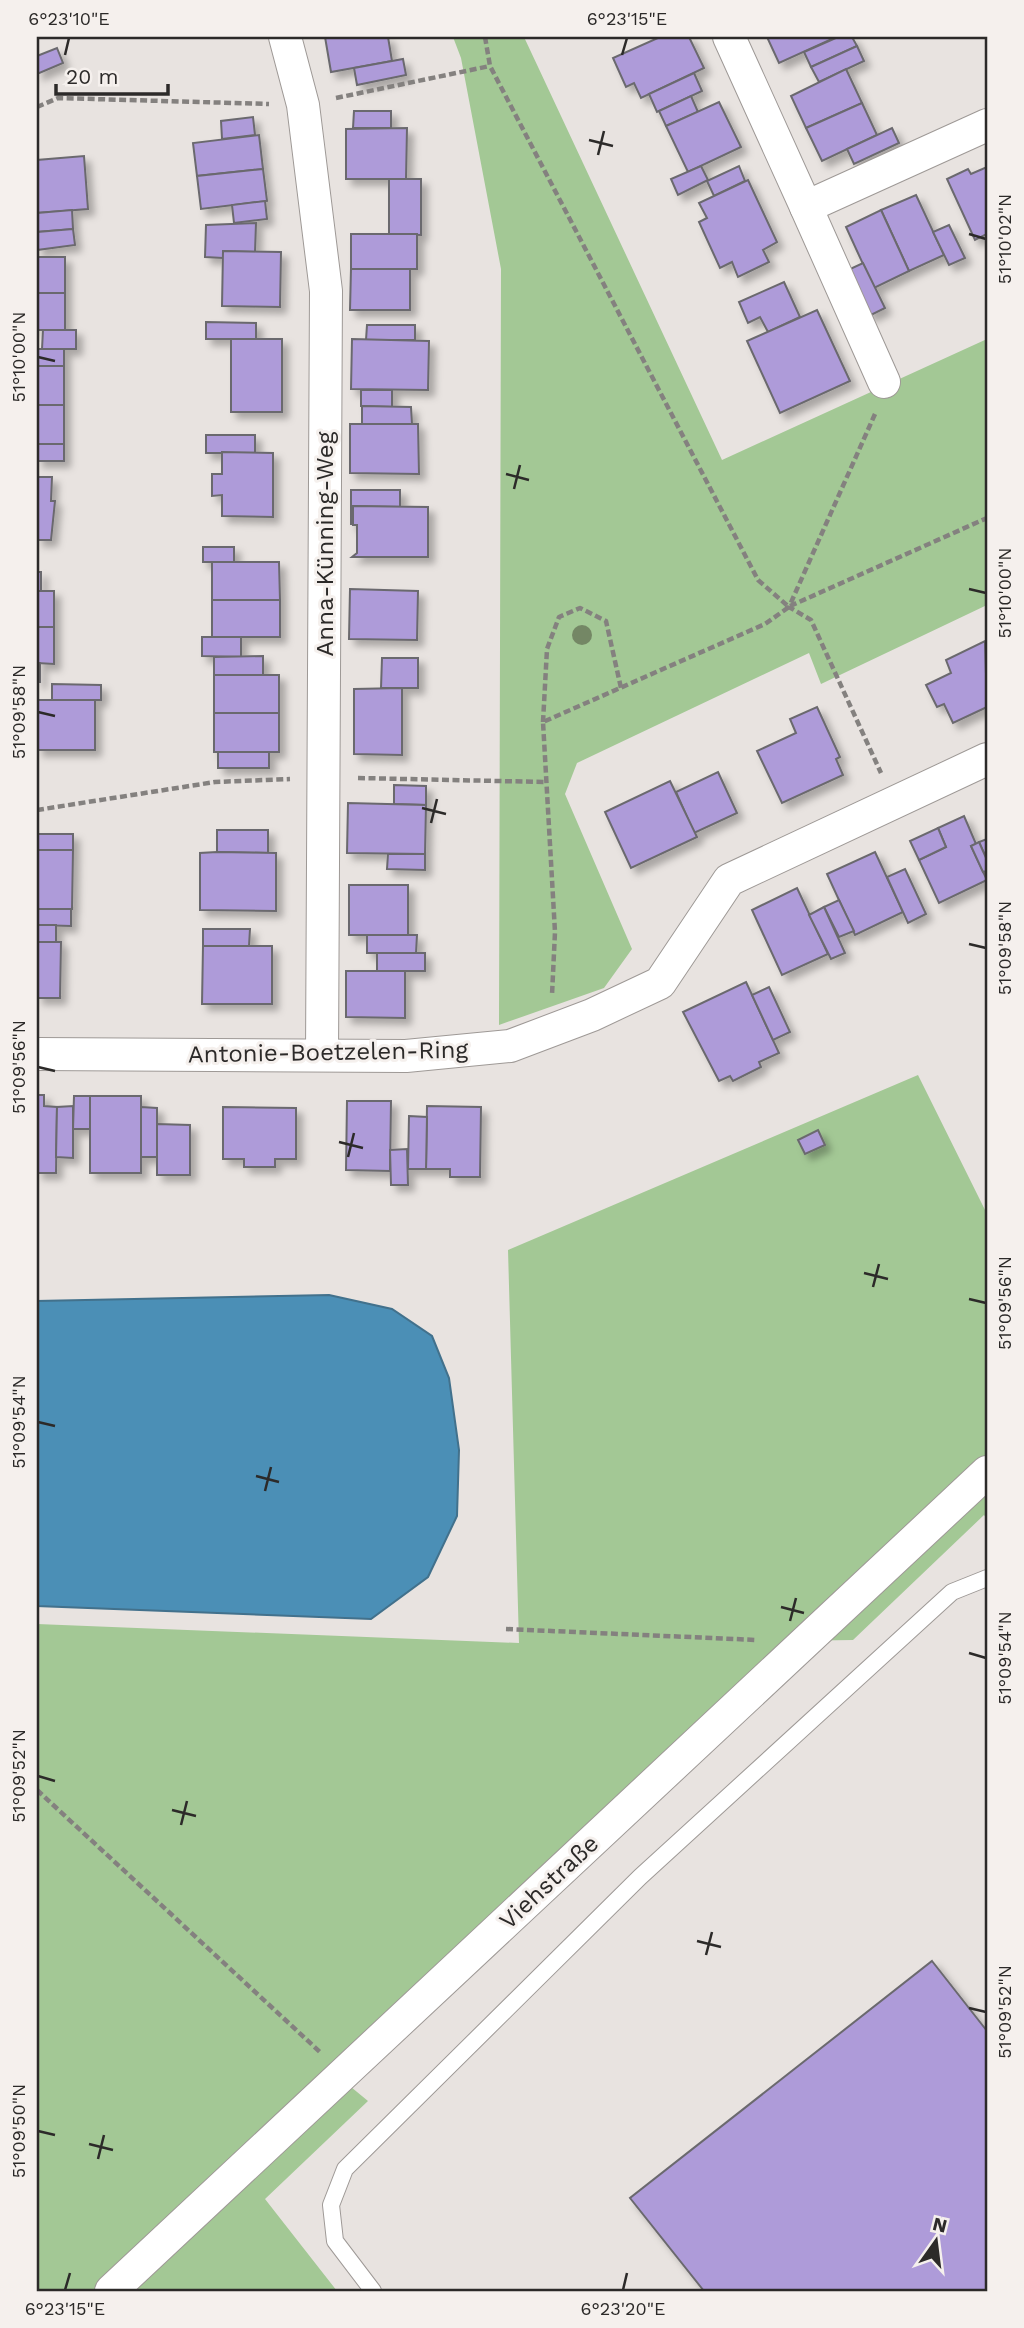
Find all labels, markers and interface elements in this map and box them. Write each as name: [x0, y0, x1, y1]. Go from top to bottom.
text: 6°23'10"E: [28, 8, 110, 29]
text: 6°23'15"E: [587, 8, 667, 29]
scale bar: [56, 52, 168, 96]
text: 20 m: [66, 64, 118, 89]
text: 51°10'02"N: [994, 194, 1015, 284]
text: 51°10'00"N: [8, 311, 29, 403]
street label: Anna-Künning-Weg: [311, 431, 339, 656]
text: 51°10'00"N: [994, 547, 1015, 639]
text: 51°09'58"N: [8, 665, 29, 759]
text: 51°09'58"N: [994, 901, 1015, 995]
text: 51°09'56"N: [8, 1020, 29, 1114]
street label: Antonie-Boetzelen-Ring: [188, 1036, 469, 1068]
text: 51°09'56"N: [994, 1256, 1015, 1350]
text: 51°09'54"N: [8, 1375, 29, 1469]
text: 51°09'54"N: [994, 1611, 1015, 1705]
text: 51°09'52"N: [8, 1729, 29, 1823]
street label: Viehstraße: [494, 1829, 604, 1935]
text: 51°09'52"N: [994, 1965, 1015, 2059]
text: 51°09'50"N: [8, 2084, 29, 2178]
north arrow: [902, 2206, 972, 2276]
text: N: [930, 2212, 950, 2238]
text: 6°23'15"E: [25, 2298, 105, 2319]
text: 6°23'20"E: [581, 2298, 665, 2319]

